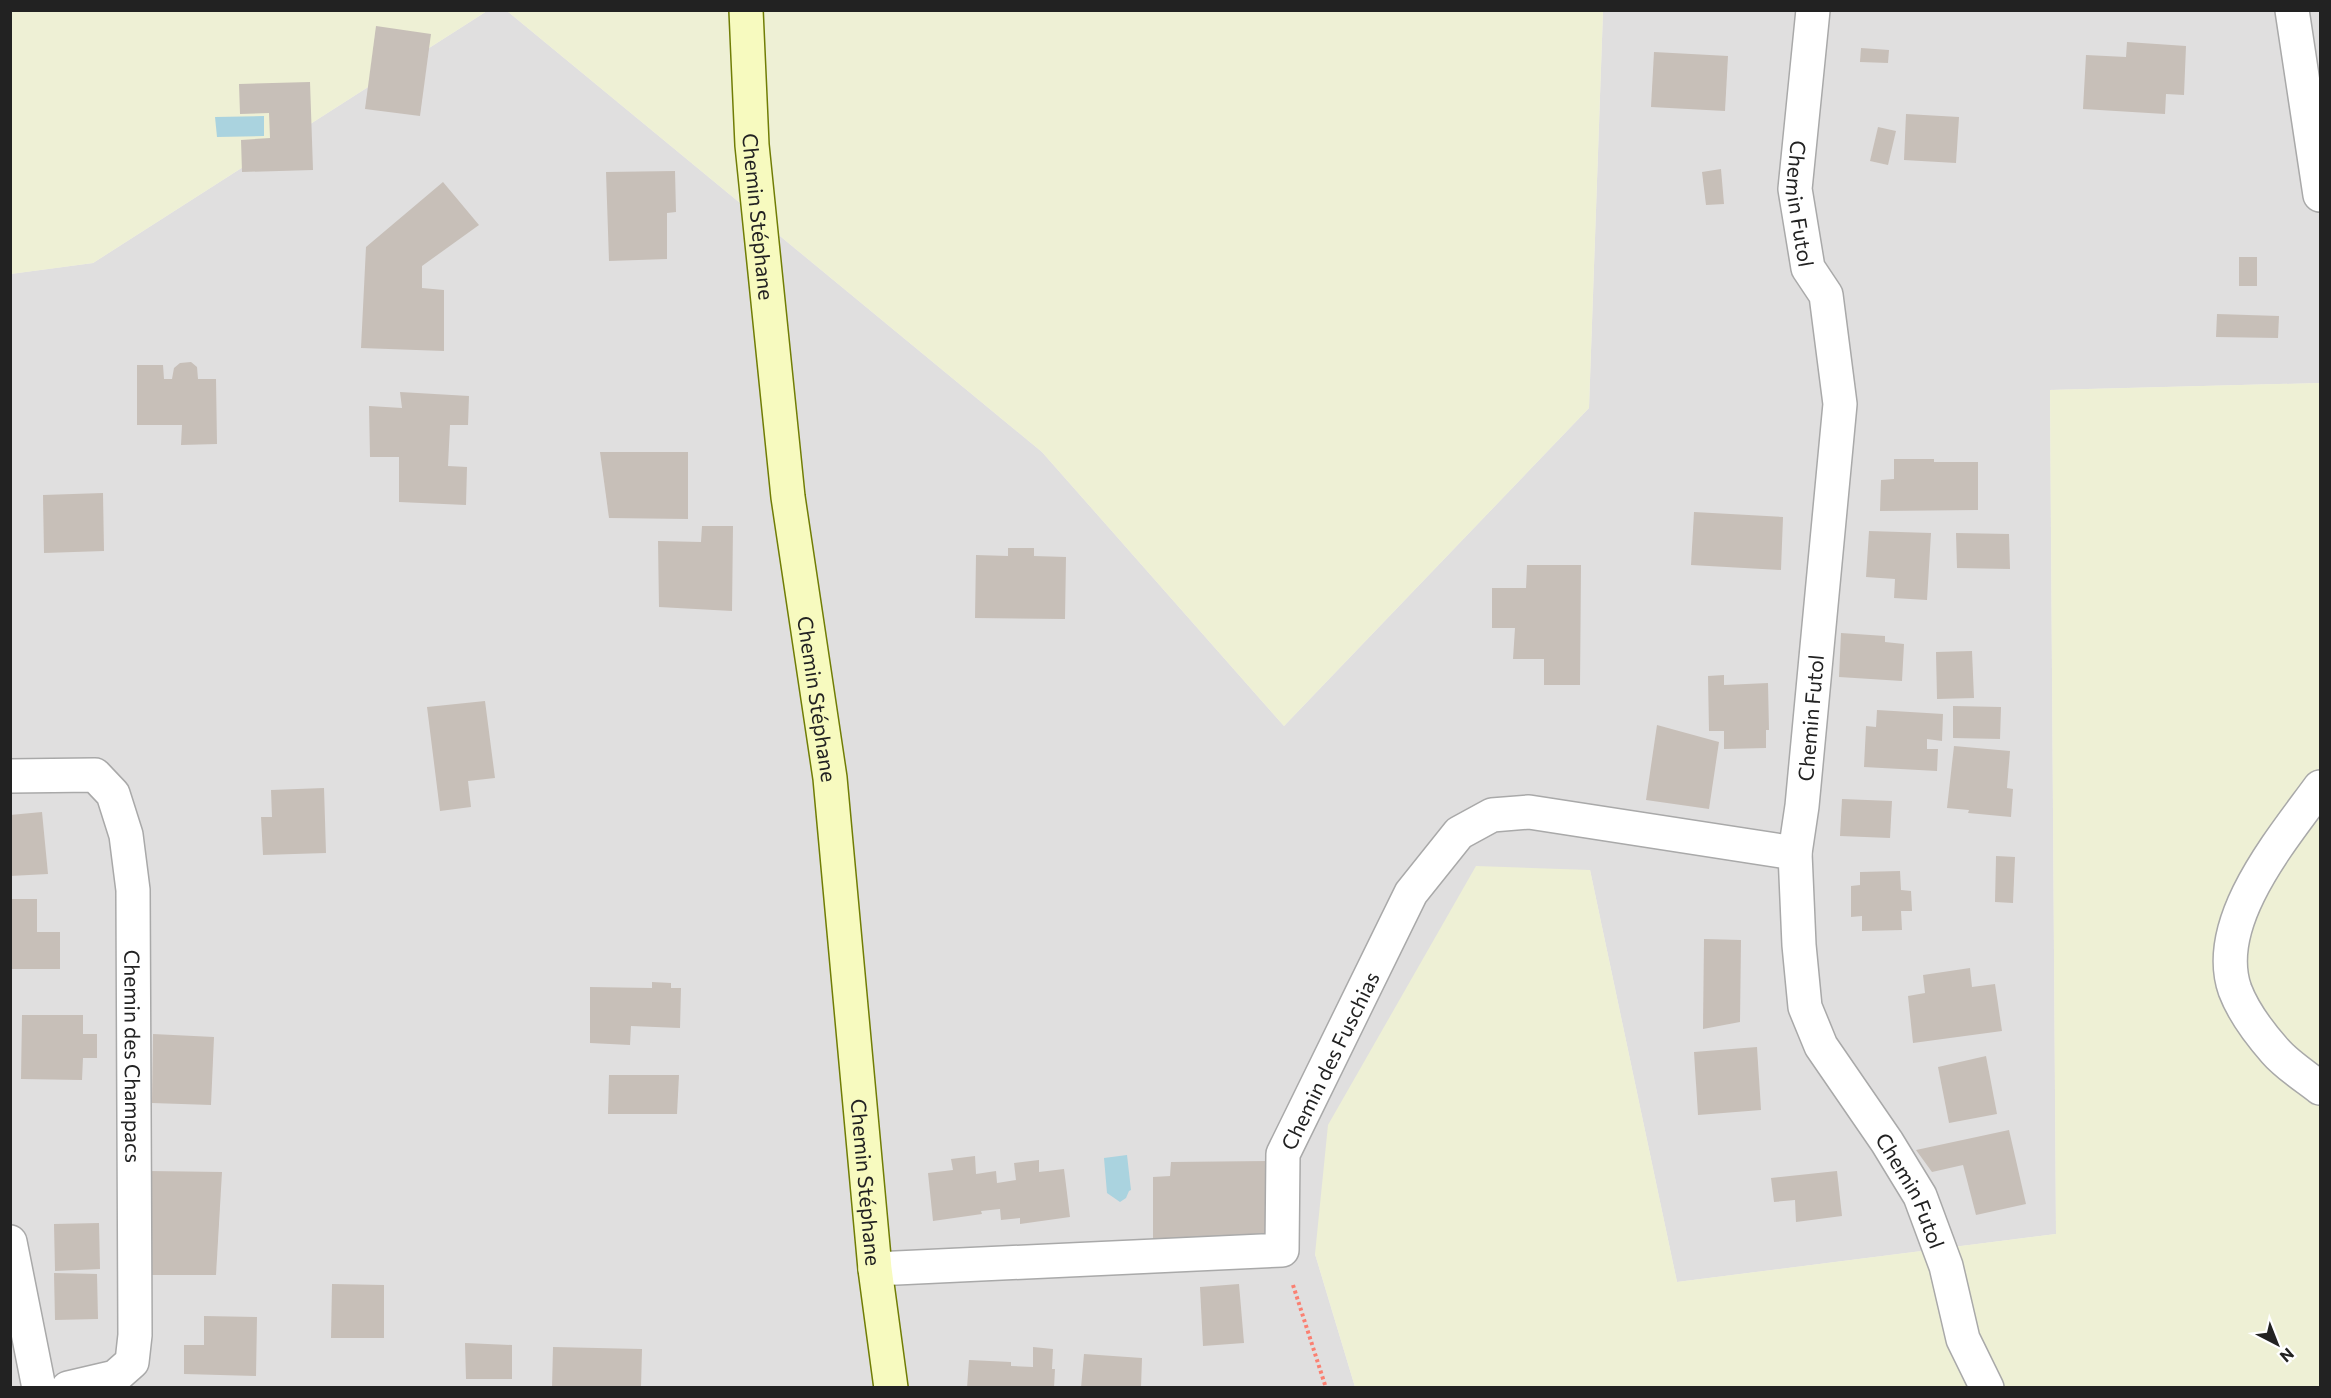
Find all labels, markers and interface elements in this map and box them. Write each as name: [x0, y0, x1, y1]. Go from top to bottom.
street label: Chemin Stéphane: [739, 133, 780, 301]
street label: Chemin Futol: [1782, 139, 1820, 269]
street label: Chemin Stéphane: [793, 614, 843, 783]
street label: Chemin Futol: [1792, 654, 1828, 782]
street label: Chemin des Champacs: [121, 950, 147, 1163]
street label: Chemin des Fuschias: [1275, 967, 1383, 1153]
street label: Chemin Stéphane: [847, 1098, 887, 1267]
street label: Chemin Futol: [1871, 1127, 1951, 1252]
north arrow: [2247, 1314, 2307, 1374]
text: N: [2277, 1344, 2298, 1367]

